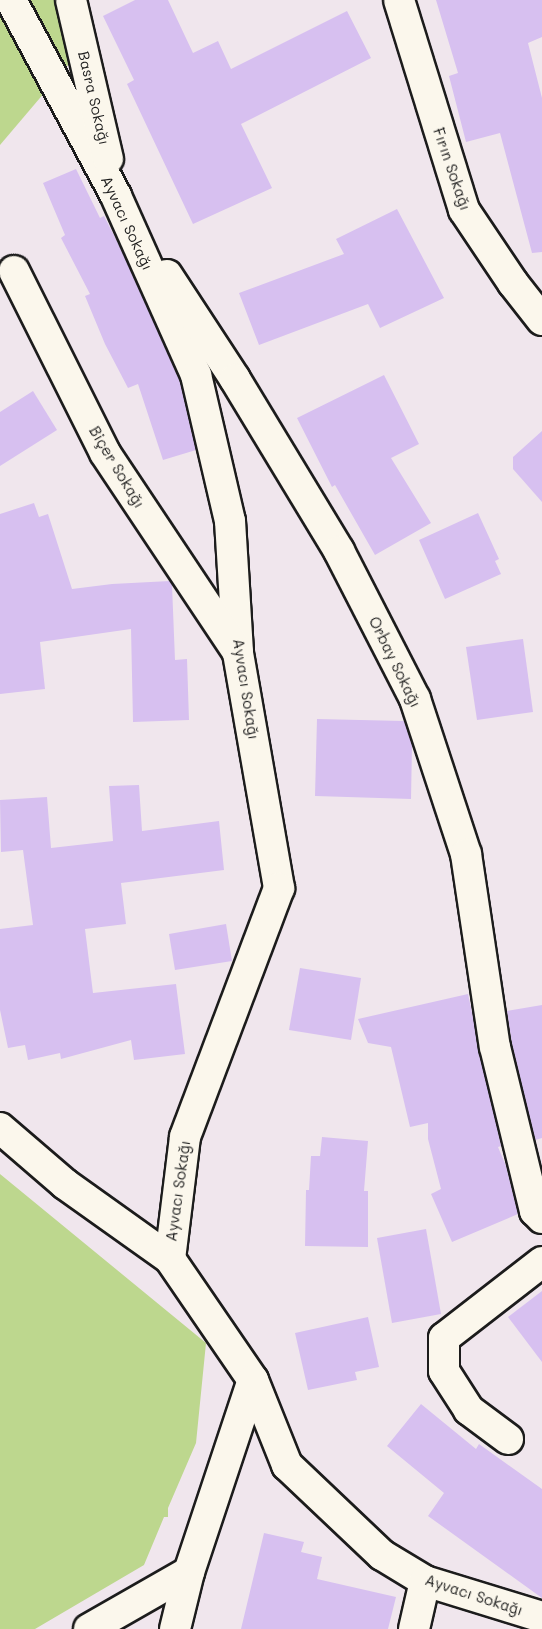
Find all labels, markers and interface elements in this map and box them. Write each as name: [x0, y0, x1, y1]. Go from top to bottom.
street label: Basra Sokağı: [74, 49, 114, 147]
street label: Fırın Sokağı: [429, 125, 475, 213]
street label: Ayvacı Sokağı: [97, 173, 157, 273]
street label: Biçer Sokağı: [85, 423, 149, 511]
street label: Orbay Sokağı: [365, 614, 425, 710]
street label: Ayvacı Sokağı: [229, 637, 263, 741]
street label: Ayvacı Sokağı: [162, 1139, 194, 1243]
street label: Ayvacı Sokağı: [423, 1571, 525, 1619]

